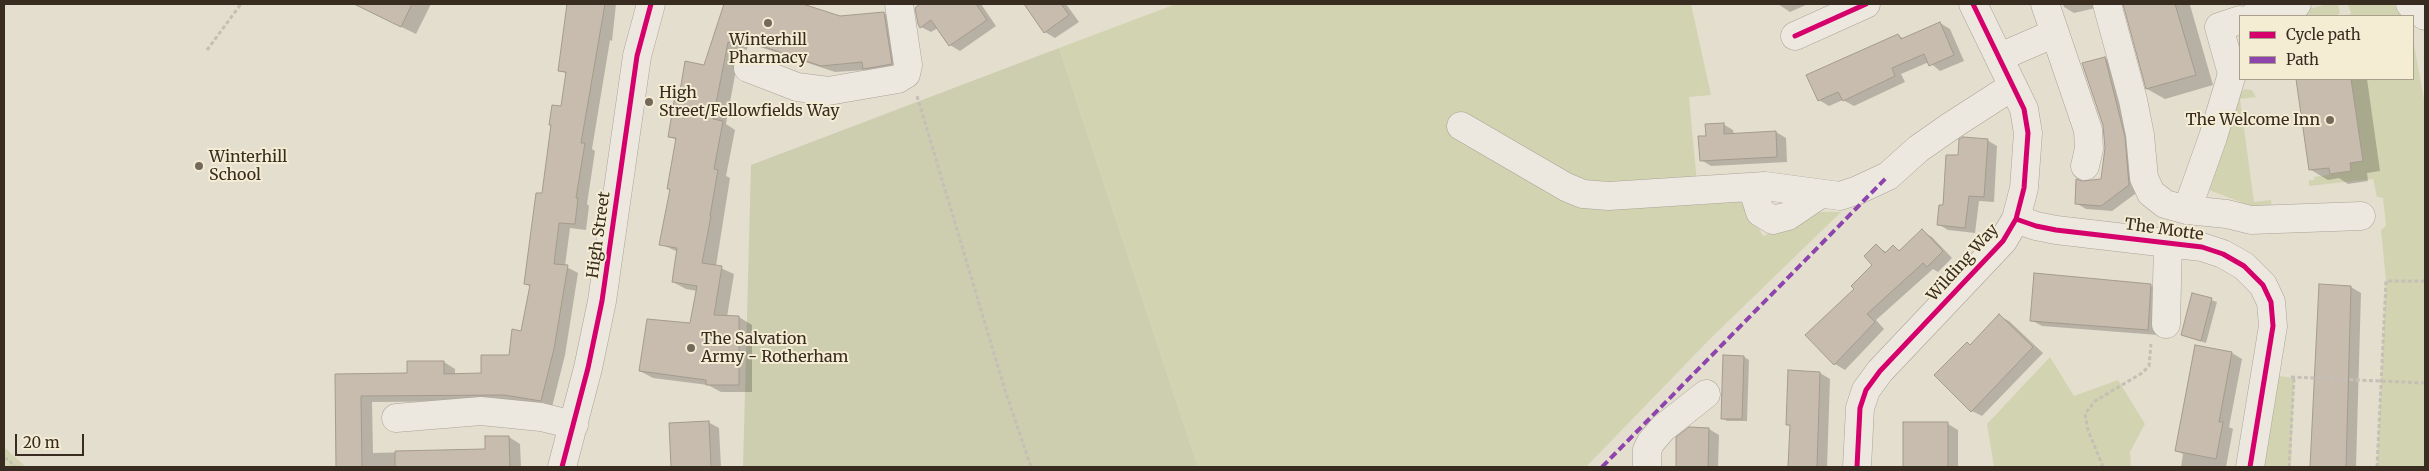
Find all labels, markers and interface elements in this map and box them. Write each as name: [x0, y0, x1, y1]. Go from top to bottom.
legend: [2239, 15, 2414, 80]
marker: Winterhill Pharmacy: [762, 17, 774, 29]
text: Cycle path: [2286, 25, 2361, 44]
place label: Winterhill Pharmacy: [729, 30, 807, 68]
text: Path: [2286, 50, 2319, 69]
place label: High Street/Fellowfields Way: [659, 83, 840, 121]
marker: High Street/Fellowfields Way: [643, 96, 655, 108]
place label: The Welcome Inn: [2185, 110, 2320, 130]
marker: The Welcome Inn: [2324, 114, 2336, 126]
place label: Winterhill School: [209, 147, 287, 185]
marker: Winterhill School: [193, 160, 205, 172]
street label: High Street: [583, 190, 615, 280]
street label: The Motte: [2123, 215, 2205, 245]
street label: Wilding Way: [1923, 220, 2003, 306]
place label: The Salvation Army - Rotherham: [701, 329, 848, 367]
marker: The Salvation Army - Rotherham: [685, 342, 697, 354]
scale bar: [18, 424, 86, 456]
text: 20 m: [23, 433, 60, 452]

